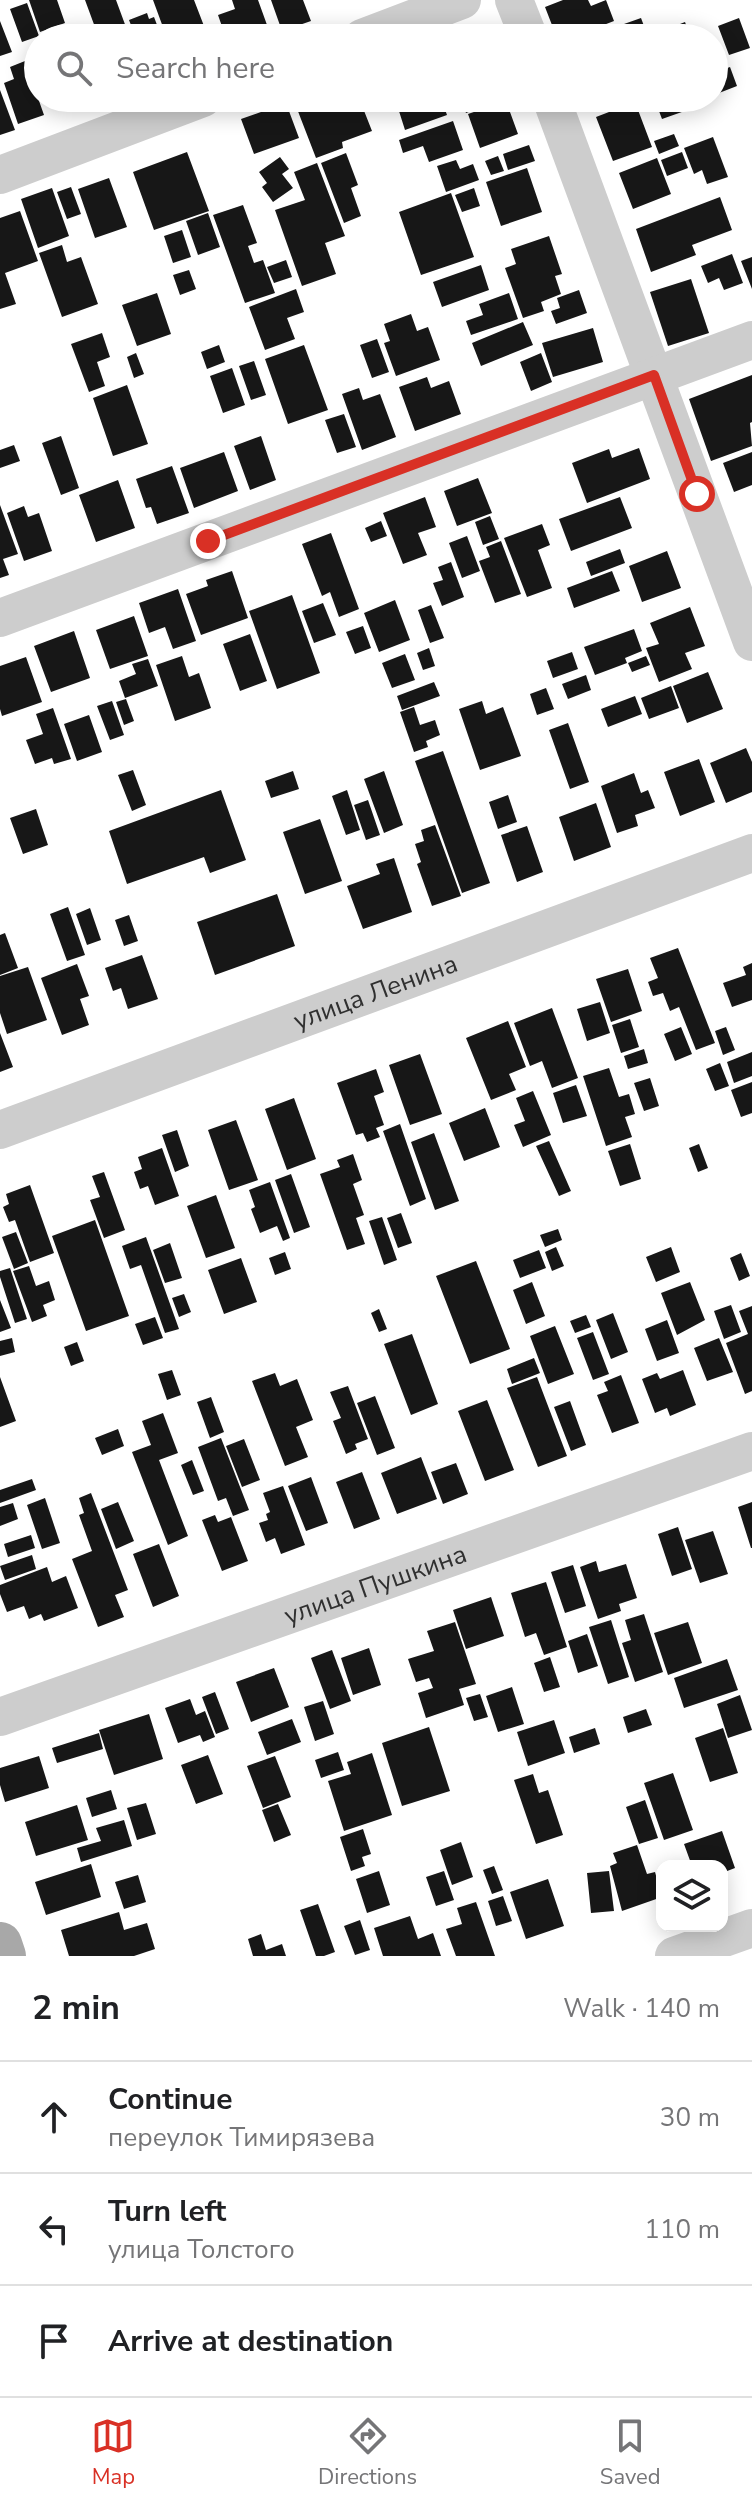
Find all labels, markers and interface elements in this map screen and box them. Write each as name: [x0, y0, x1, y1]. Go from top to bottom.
search box: [24, 24, 728, 112]
icon: search: [52, 46, 96, 90]
text: Search here: [116, 48, 275, 89]
route start: [679, 476, 715, 512]
route end: [190, 523, 226, 559]
street label: улица Ленина: [289, 946, 462, 1038]
street label: улица Пушкина: [279, 1536, 471, 1633]
map controls: [656, 1860, 728, 1932]
button: layers: [656, 1860, 728, 1932]
text: 2 min: [32, 1985, 120, 2031]
text: Walk · 140 m: [563, 1991, 720, 2026]
text: Continue: [108, 2079, 233, 2120]
icon: ahead: [32, 2095, 76, 2139]
text: 30 m: [660, 2100, 720, 2135]
text: переулок Тимирязева: [108, 2120, 375, 2155]
text: Turn left: [108, 2191, 226, 2232]
icon: left: [32, 2207, 76, 2251]
text: 110 m: [644, 2212, 720, 2247]
text: улица Толстого: [108, 2232, 295, 2267]
icon: arrive: [32, 2319, 76, 2363]
text: Arrive at destination: [108, 2321, 393, 2362]
tab: Map: [91, 2414, 135, 2492]
tab: Directions: [318, 2414, 417, 2492]
tab: Saved: [600, 2414, 661, 2492]

